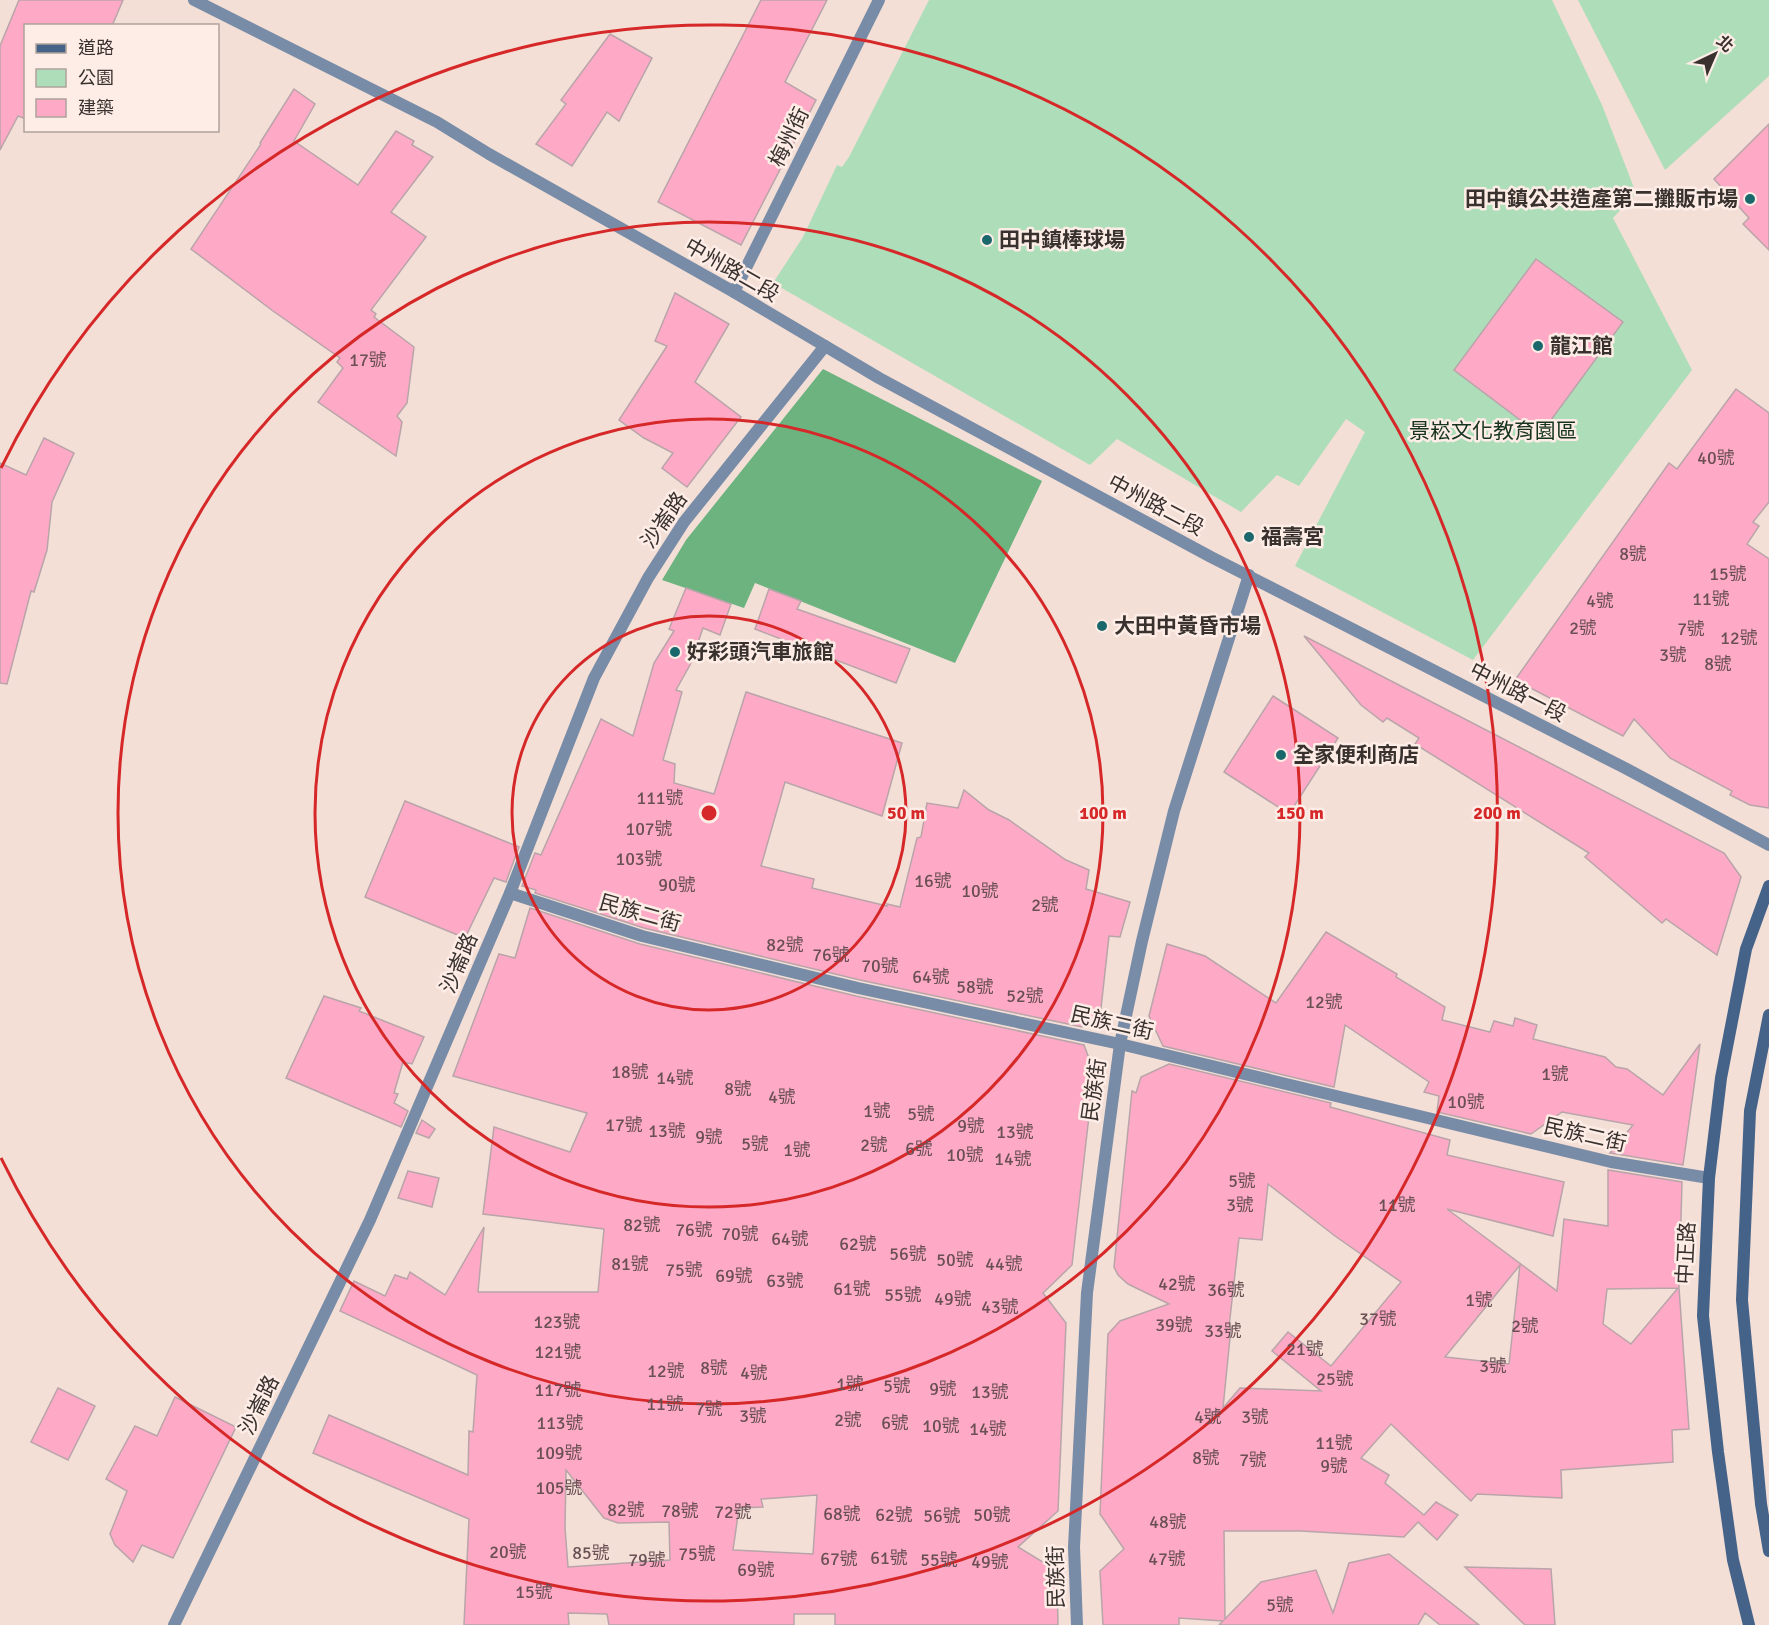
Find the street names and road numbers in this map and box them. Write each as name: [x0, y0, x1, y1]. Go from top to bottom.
street label: 梅州街: [764, 103, 814, 171]
street label: 中州路二段: [680, 232, 784, 308]
street label: 中州路二段: [1104, 469, 1208, 541]
street label: 沙崙路: [635, 487, 693, 553]
street label: 中州路一段: [1465, 657, 1571, 727]
street label: 民族二街: [596, 889, 684, 937]
street label: 沙崙路: [435, 929, 483, 997]
street label: 民族二街: [1068, 1001, 1156, 1045]
street label: 民族街: [1077, 1057, 1111, 1123]
street label: 民族二街: [1541, 1113, 1629, 1157]
street label: 中正路: [1671, 1221, 1701, 1285]
street label: 沙崙路: [234, 1371, 284, 1439]
street label: 民族街: [1042, 1545, 1070, 1609]

